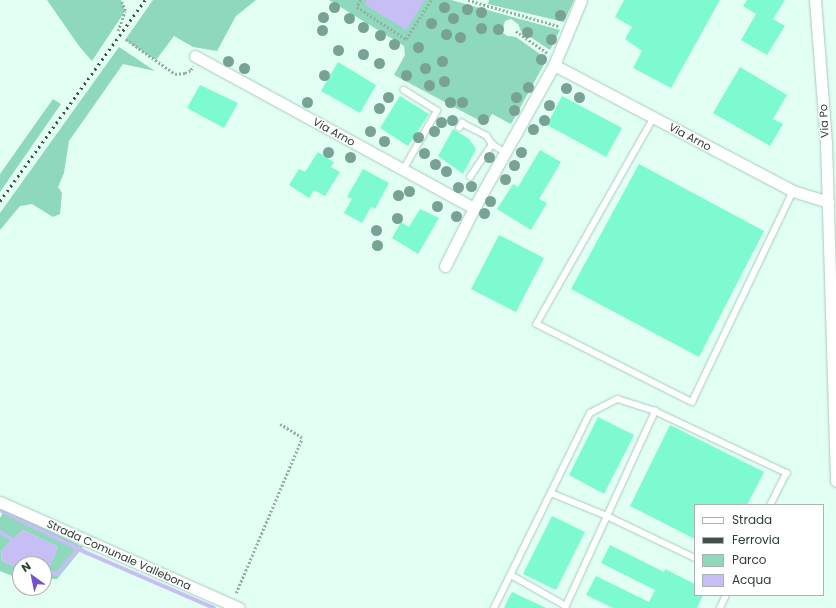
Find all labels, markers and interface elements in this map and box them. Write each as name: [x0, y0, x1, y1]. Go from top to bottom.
street label: Via Po: [817, 104, 831, 138]
street label: Via Arno: [311, 115, 357, 149]
street label: Via Arno: [667, 120, 713, 154]
legend: [694, 504, 824, 596]
text: Strada: [732, 511, 772, 528]
street label: Strada Comunale Vallebona: [45, 517, 193, 593]
text: Ferrovia: [732, 531, 780, 548]
text: Parco: [732, 551, 767, 568]
north arrow: [12, 556, 52, 596]
text: N: [18, 558, 34, 576]
text: Acqua: [732, 571, 771, 588]

